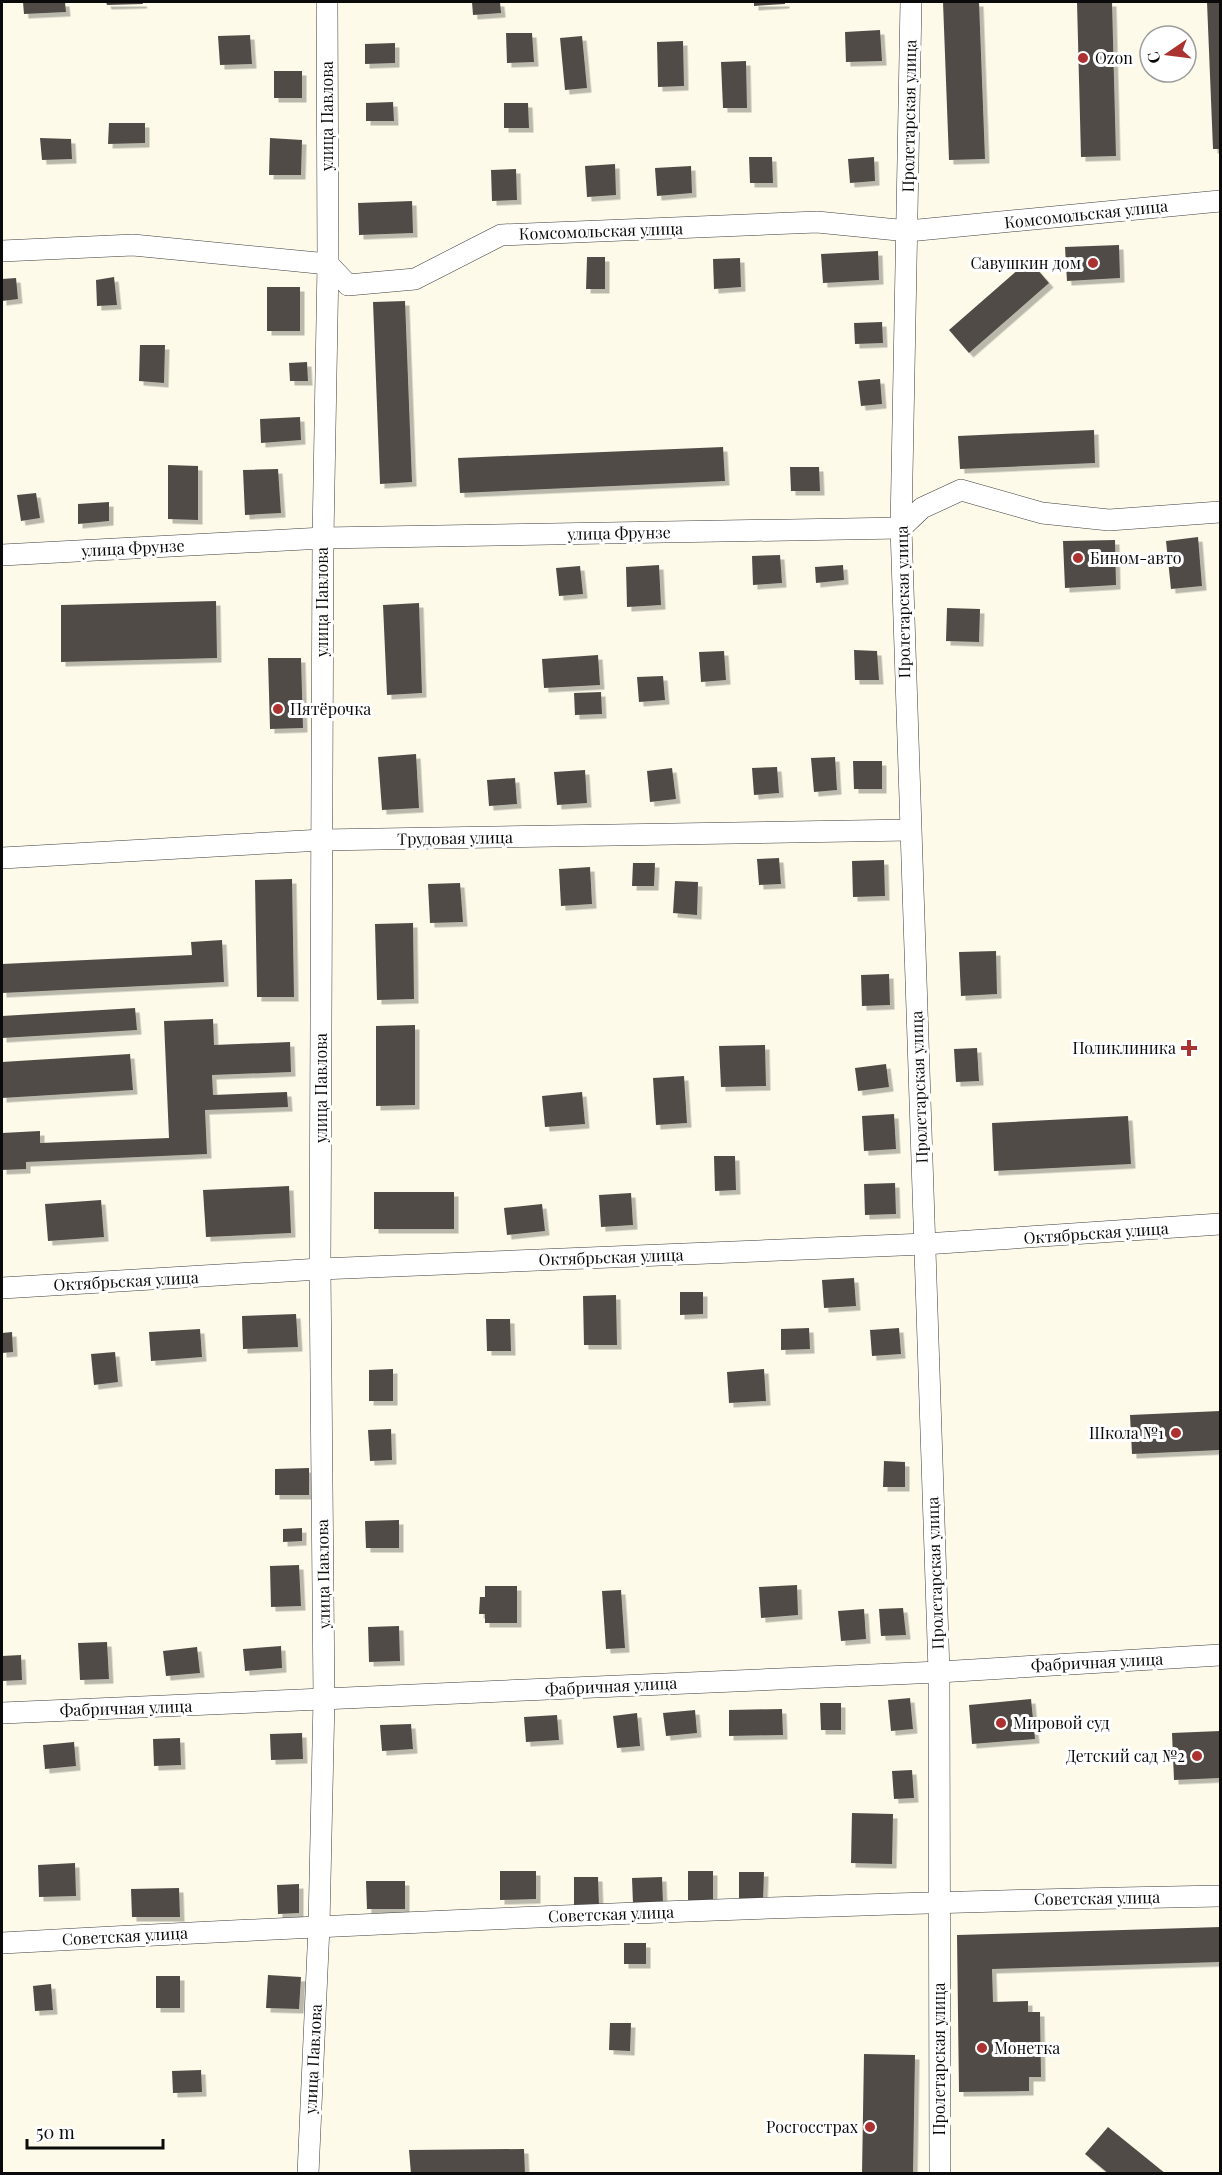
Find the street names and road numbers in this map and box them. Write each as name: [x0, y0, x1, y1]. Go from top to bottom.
street label: Пролетарская улица: [897, 39, 920, 193]
street label: улица Павлова: [316, 61, 337, 172]
street label: Комсомольская улица: [1003, 194, 1169, 233]
street label: Комсомольская улица: [518, 217, 683, 244]
street label: улица Фрунзе: [566, 521, 671, 544]
street label: Пролетарская улица: [891, 525, 914, 679]
street label: улица Фрунзе: [80, 534, 185, 561]
street label: улица Павлова: [311, 547, 332, 658]
street label: Трудовая улица: [397, 826, 513, 849]
street label: Пролетарская улица: [905, 1010, 932, 1164]
street label: улица Павлова: [310, 1033, 331, 1144]
street label: Октябрьская улица: [1023, 1217, 1169, 1248]
street label: Октябрьская улица: [538, 1243, 684, 1270]
street label: Октябрьская улица: [53, 1266, 199, 1295]
street label: Пролетарская улица: [921, 1496, 948, 1650]
street label: улица Павлова: [311, 1519, 334, 1630]
street label: Фабричная улица: [1030, 1648, 1164, 1675]
street label: Фабричная улица: [544, 1672, 678, 1699]
street label: Фабричная улица: [59, 1695, 193, 1720]
street label: Советская улица: [1034, 1886, 1160, 1909]
street label: Советская улица: [548, 1901, 674, 1926]
street label: Советская улица: [61, 1922, 189, 1949]
street label: Пролетарская улица: [928, 1983, 949, 2135]
street label: улица Павлова: [299, 2003, 326, 2115]

